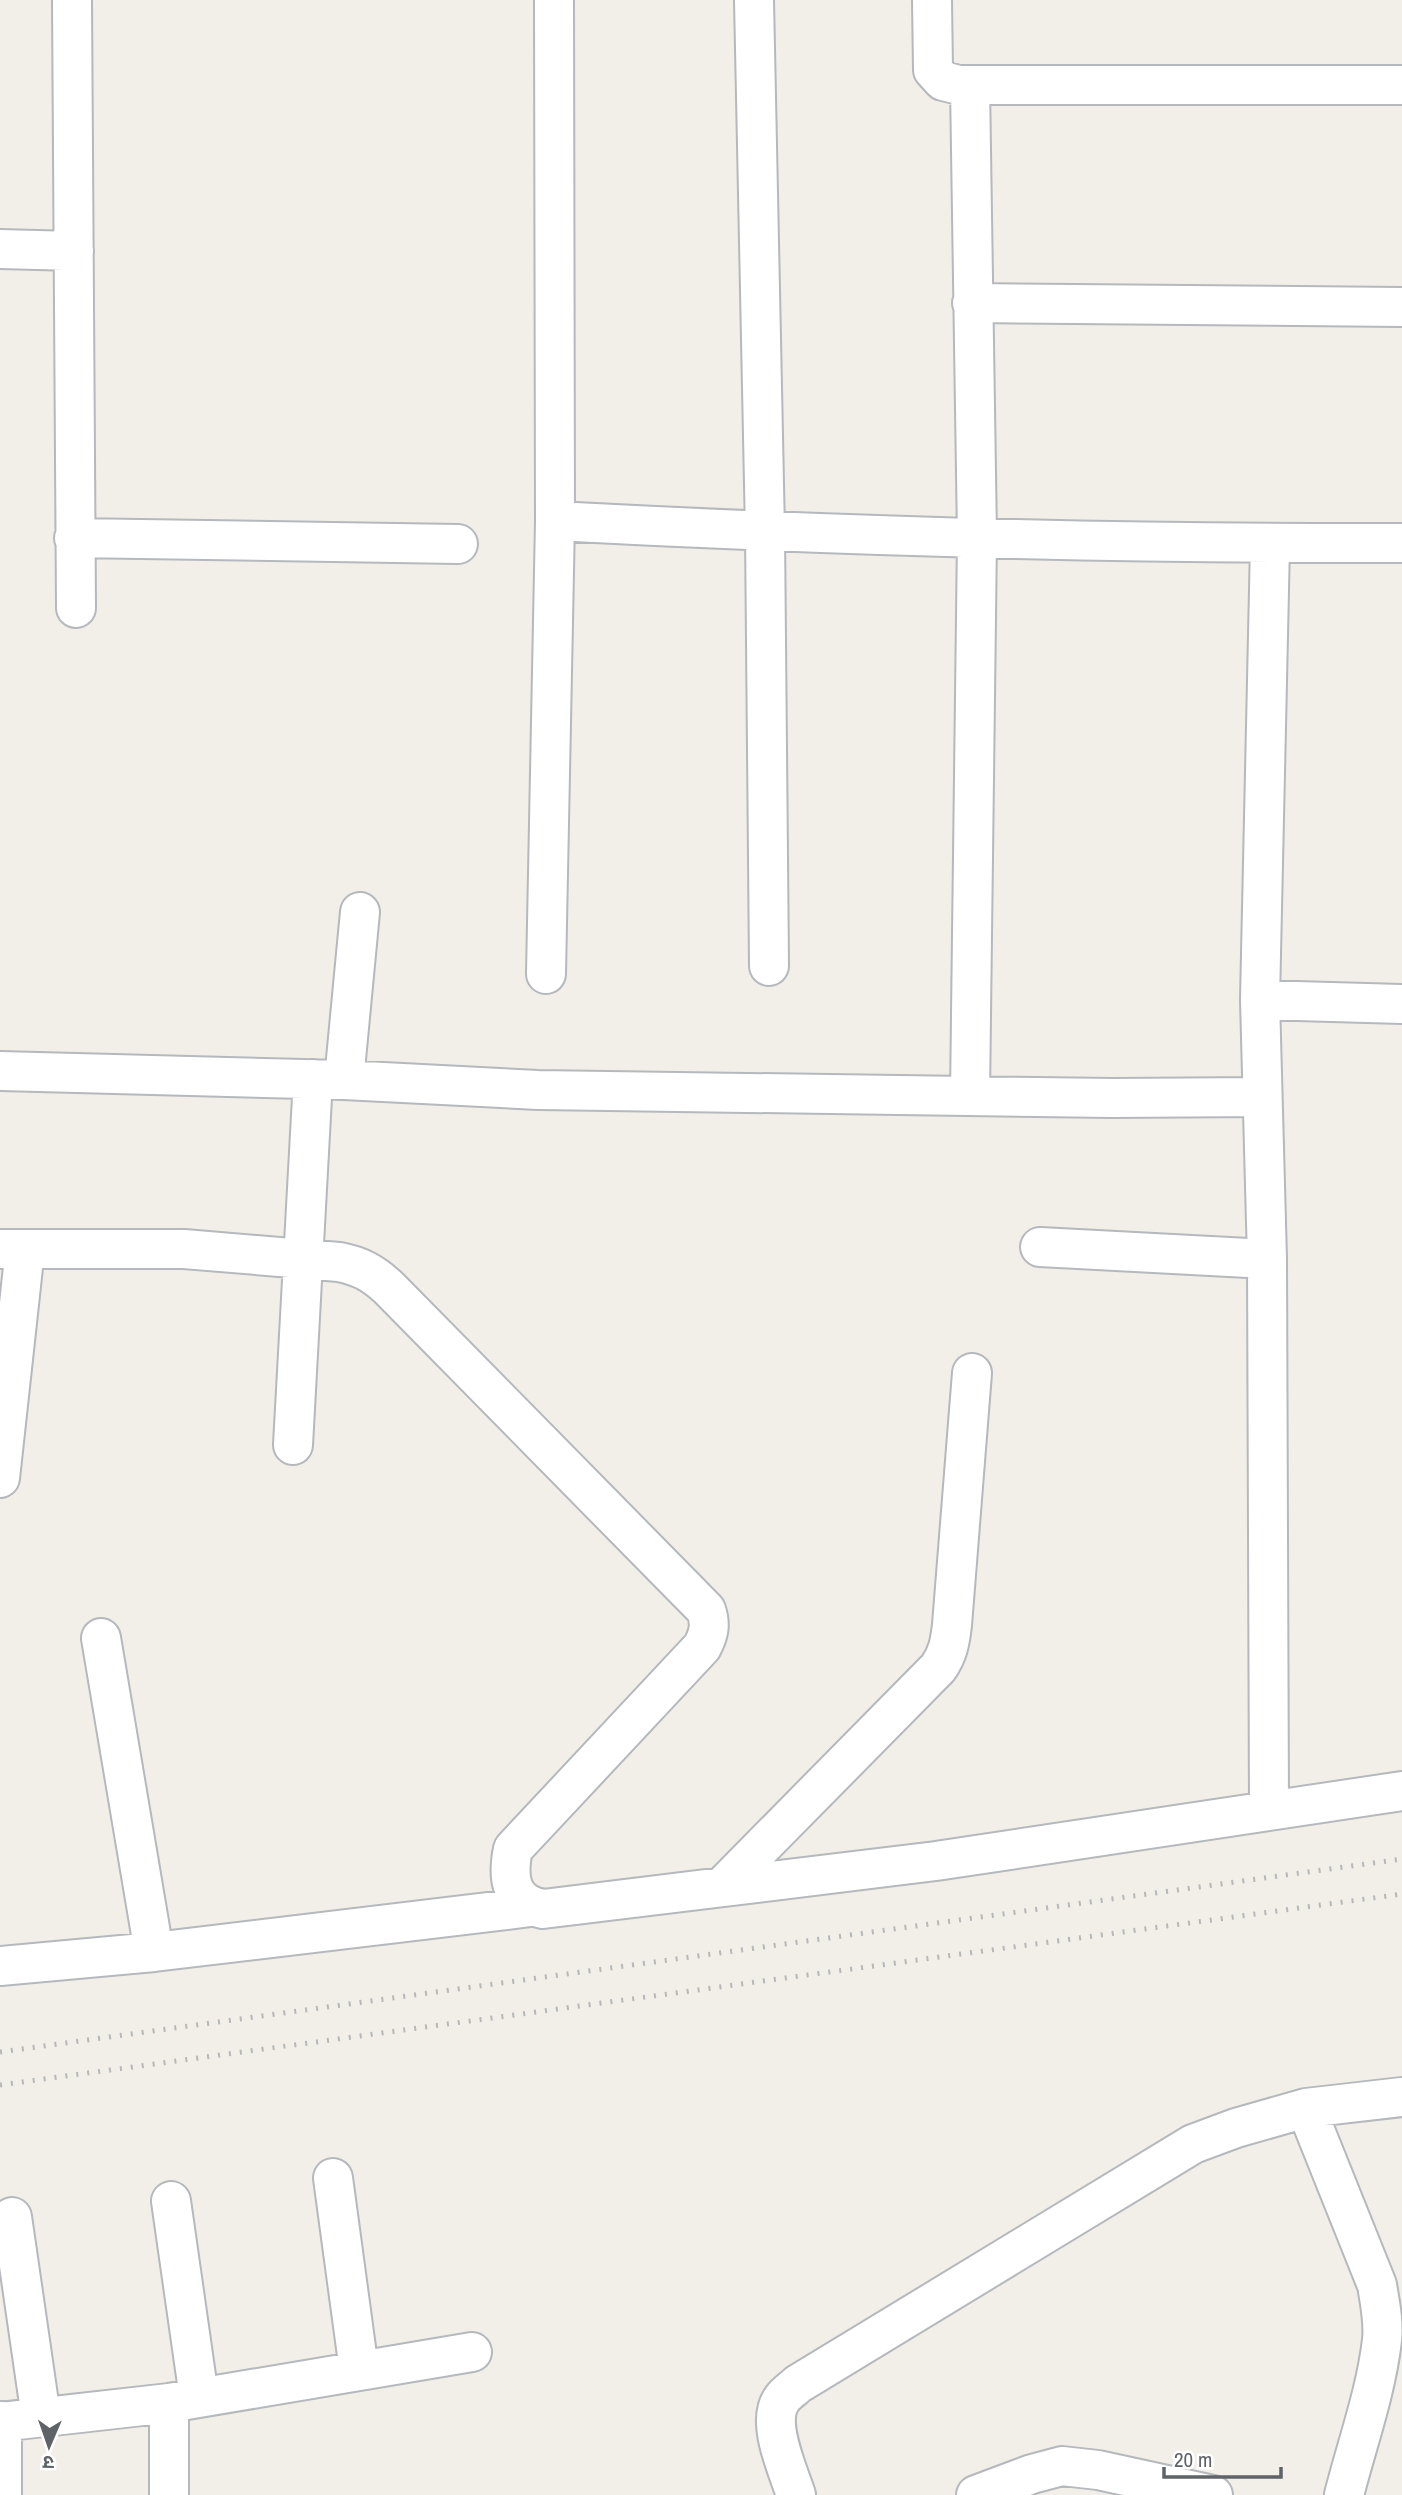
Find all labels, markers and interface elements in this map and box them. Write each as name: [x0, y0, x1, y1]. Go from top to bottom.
north arrow: [14, 2411, 84, 2481]
scale bar: [1164, 2436, 1281, 2480]
text: 20 m: [1174, 2445, 1212, 2474]
text: उ: [42, 2450, 54, 2476]

